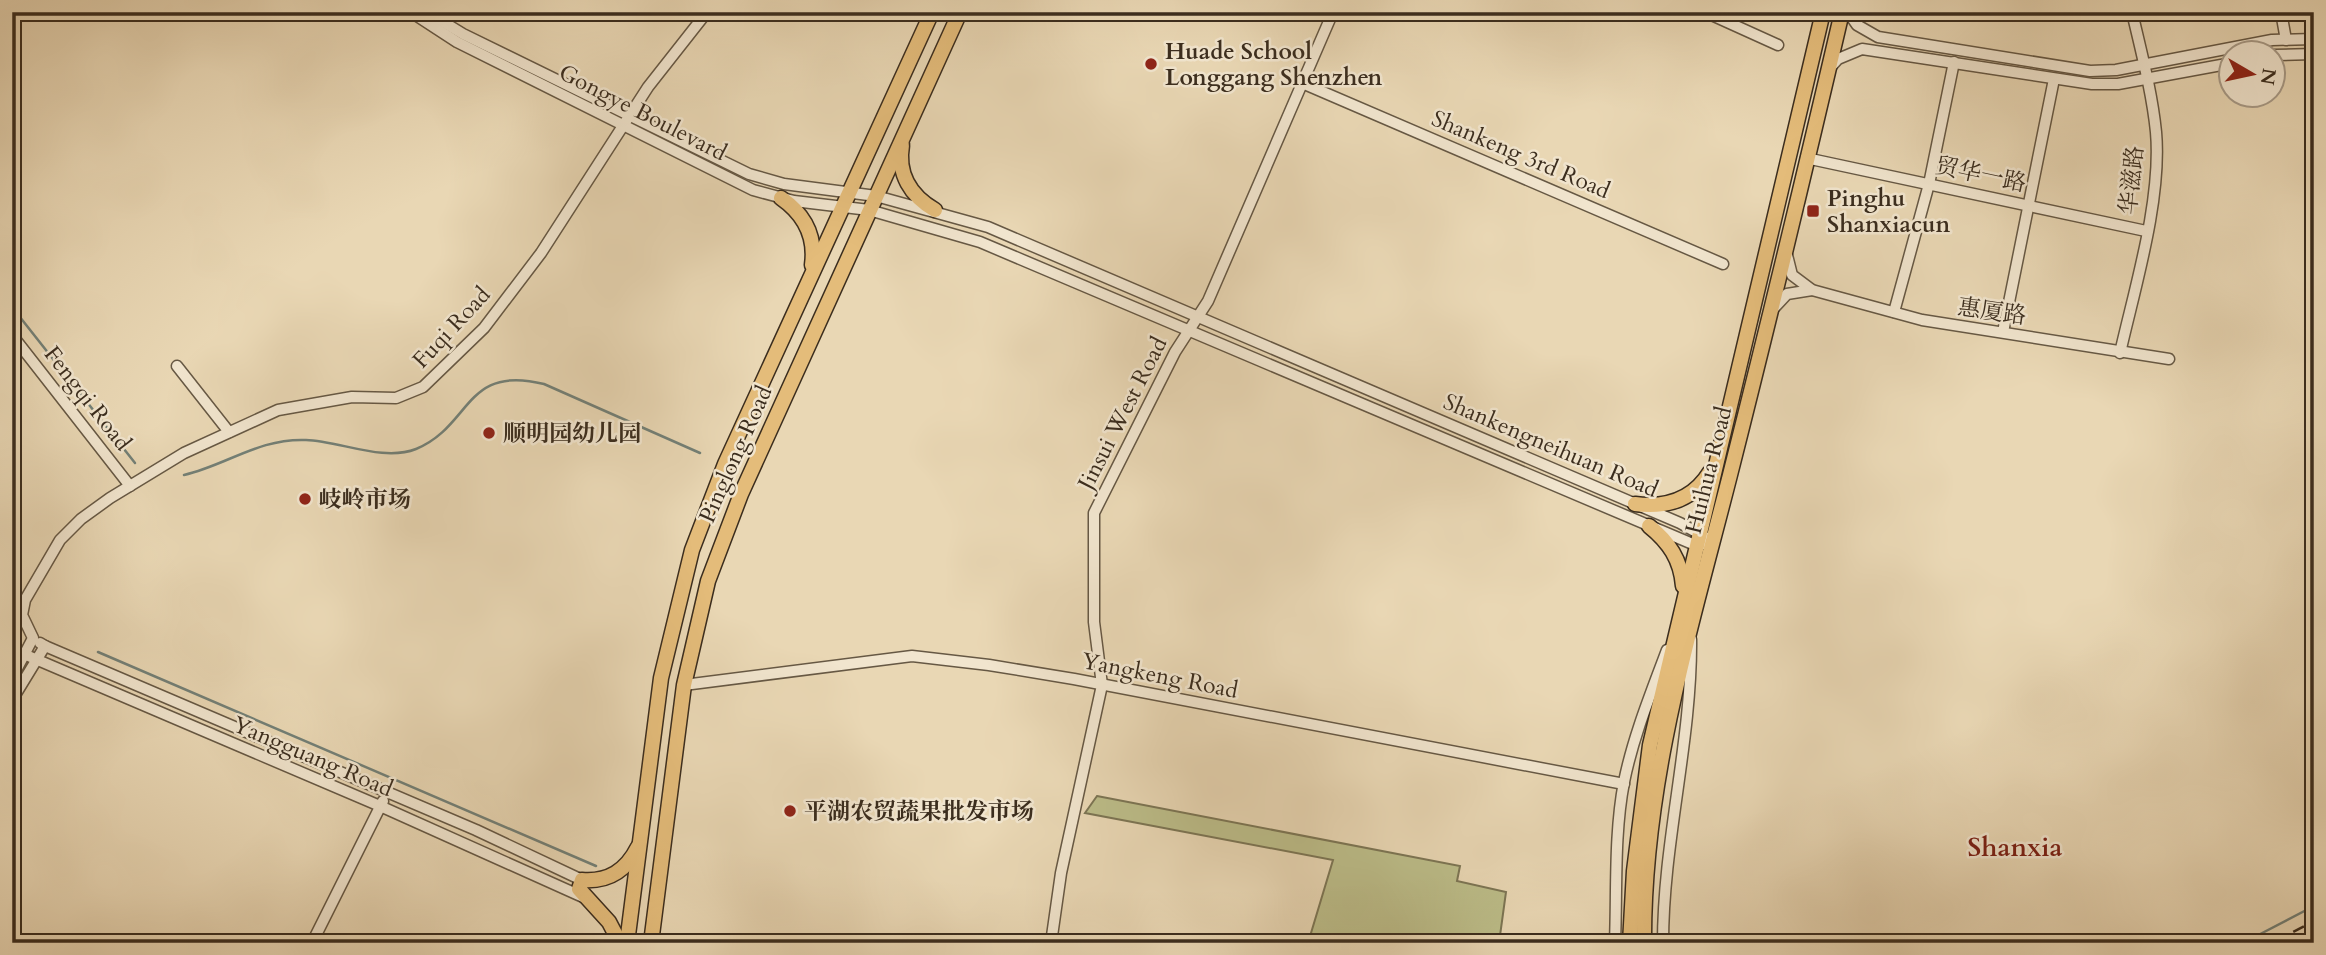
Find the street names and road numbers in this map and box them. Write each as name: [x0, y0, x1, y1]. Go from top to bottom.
street label: Gongye Boulevard: [554, 57, 733, 168]
street label: Shankeng 3rd Road: [1427, 103, 1616, 206]
street label: 华滋路: [2112, 144, 2151, 216]
street label: 贸华一路: [1933, 150, 2029, 199]
street label: Fuqi Road: [406, 279, 498, 375]
street label: 惠厦路: [1956, 291, 2028, 332]
street label: Jinsui West Road: [1069, 331, 1175, 498]
street label: Fengqi Road: [37, 340, 139, 458]
street label: Pinglong Road: [691, 380, 780, 528]
street label: Shankengneihuan Road: [1439, 386, 1664, 505]
street label: Huihua Road: [1678, 402, 1739, 537]
street label: Yangkeng Road: [1079, 645, 1241, 706]
street label: Yangguang Road: [228, 709, 398, 804]

